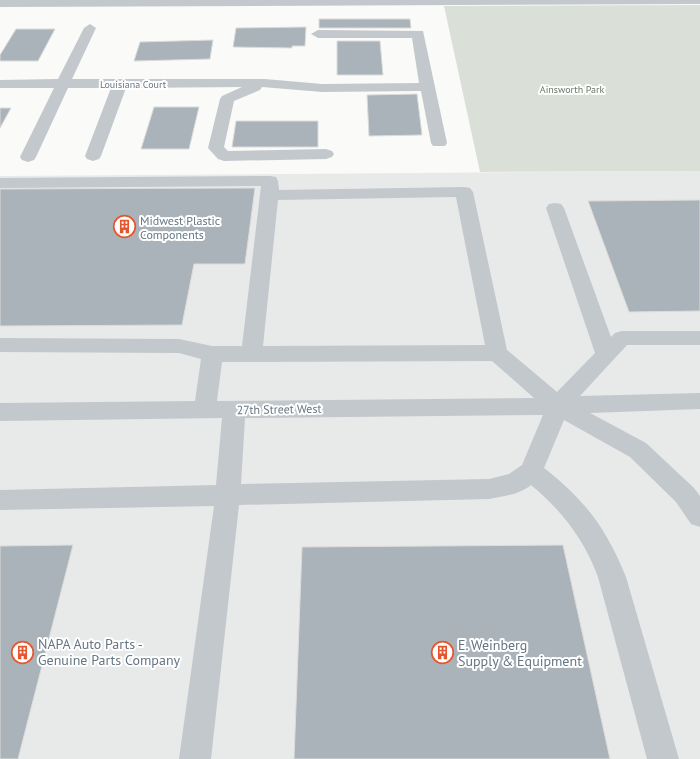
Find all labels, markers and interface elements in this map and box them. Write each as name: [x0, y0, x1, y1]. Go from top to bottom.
street label: Louisiana Court: [100, 78, 167, 91]
park label: Ainsworth Park: [540, 83, 604, 96]
place label: Midwest Plastic Components: [140, 213, 221, 242]
building icon: Midwest Plastic Components: [112, 214, 138, 240]
street label: 27th Street West: [236, 401, 322, 417]
place label: NAPA Auto Parts - Genuine Parts Company: [38, 635, 181, 669]
place label: E. Weinberg Supply & Equipment: [458, 636, 582, 670]
building icon: NAPA Auto Parts - Genuine Parts Company: [10, 639, 36, 665]
building icon: E. Weinberg Supply & Equipment: [429, 640, 455, 666]

